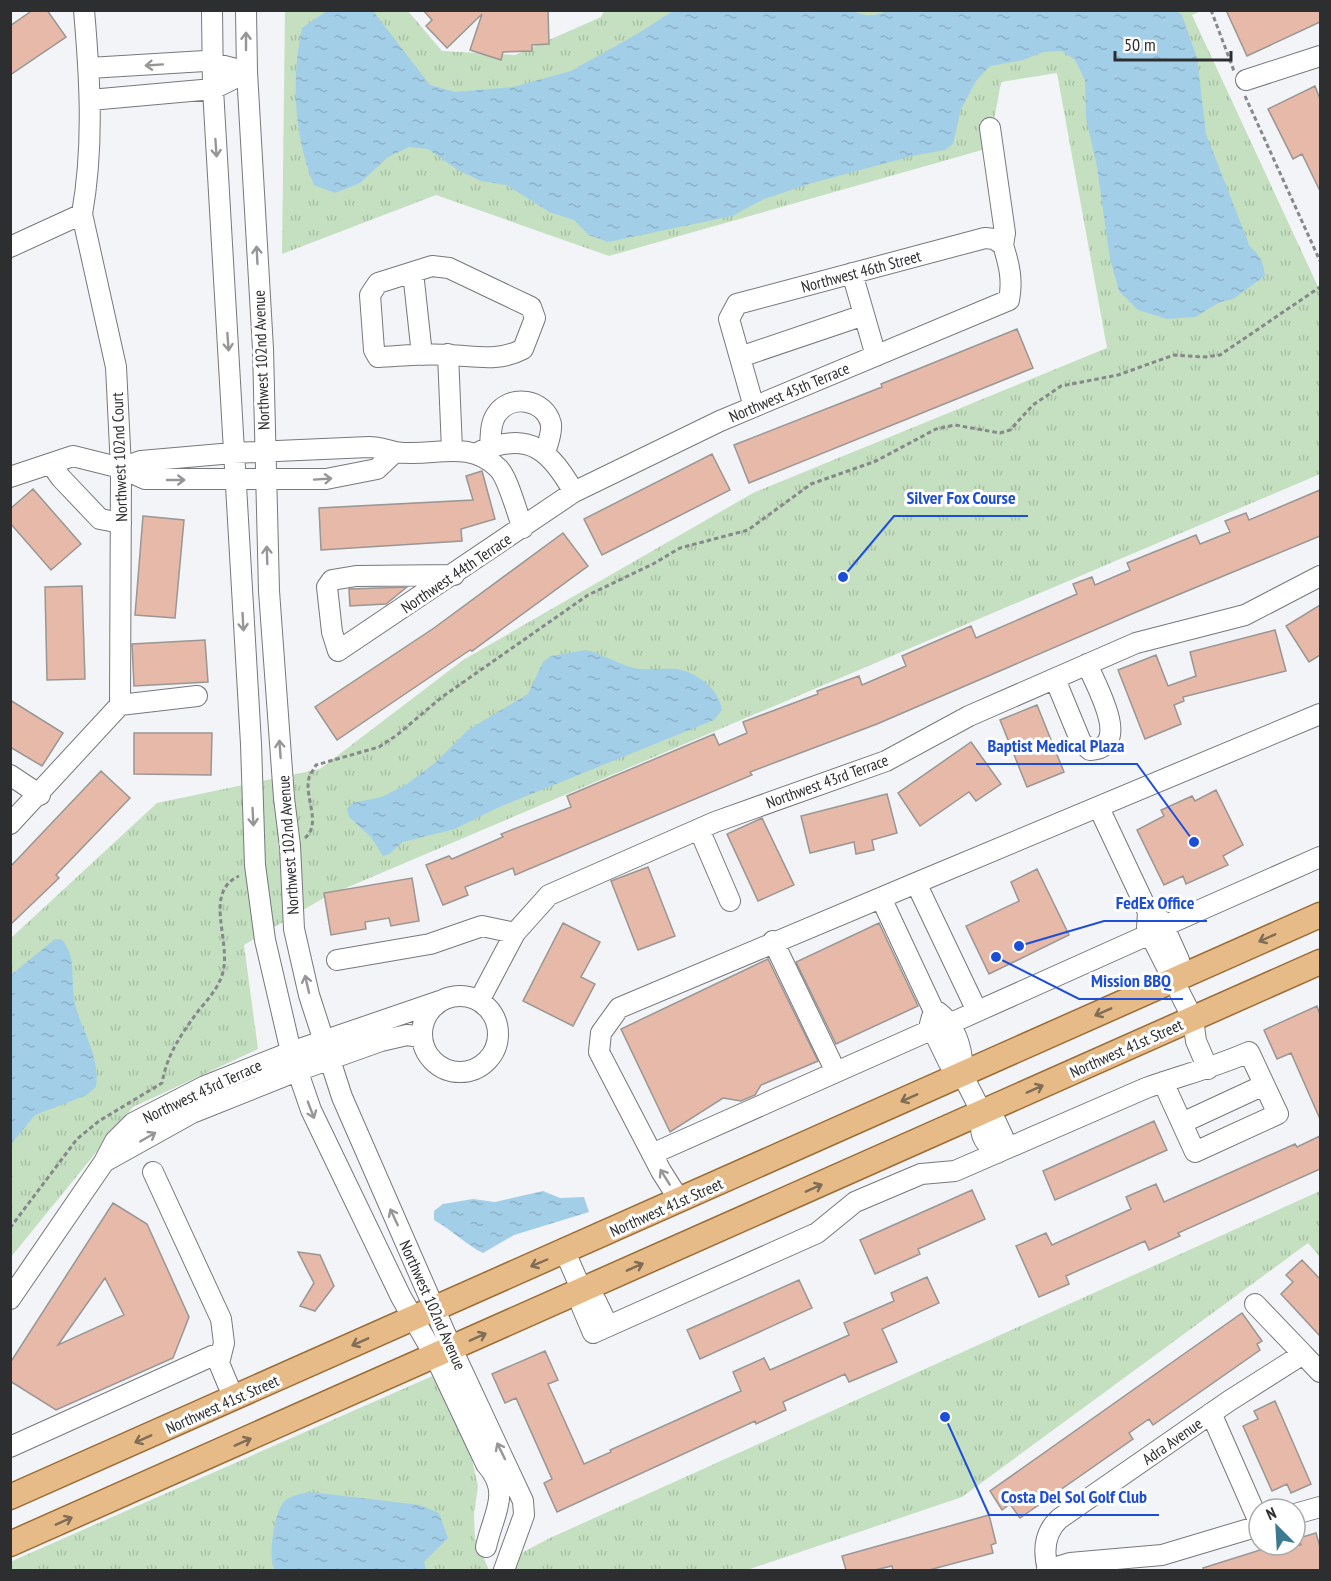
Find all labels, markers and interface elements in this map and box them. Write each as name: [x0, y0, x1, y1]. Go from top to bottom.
scale bar: [1115, 24, 1230, 62]
one-way arrow: [240, 32, 252, 52]
text: 50 m: [1124, 33, 1156, 56]
one-way arrow: [144, 60, 164, 71]
one-way arrow: [211, 137, 222, 157]
street label: Northwest 46th Street: [799, 245, 924, 297]
one-way arrow: [252, 246, 263, 265]
street label: Northwest 102nd Avenue: [249, 290, 273, 430]
one-way arrow: [223, 332, 234, 352]
street label: Northwest 45th Terrace: [726, 358, 852, 426]
street label: Northwest 102nd Court: [107, 391, 131, 522]
one-way arrow: [312, 473, 332, 484]
one-way arrow: [166, 474, 186, 486]
callout: Silver Fox Course: [894, 480, 1028, 516]
text: Silver Fox Course: [906, 486, 1016, 509]
street label: Northwest 44th Terrace: [397, 529, 515, 617]
one-way arrow: [262, 545, 273, 565]
one-way arrow: [237, 612, 248, 631]
callout: Baptist Medical Plaza: [976, 728, 1137, 764]
text: Baptist Medical Plaza: [987, 734, 1125, 757]
one-way arrow: [275, 740, 286, 760]
street label: Northwest 43rd Terrace: [763, 750, 891, 812]
street label: Northwest 102nd Avenue: [273, 775, 303, 915]
one-way arrow: [247, 806, 258, 826]
callout: FedEx Office: [1104, 885, 1207, 921]
text: FedEx Office: [1116, 891, 1195, 914]
one-way arrow: [1258, 934, 1276, 945]
callout: Mission BBQ: [1079, 963, 1183, 999]
text: Mission BBQ: [1091, 969, 1172, 992]
one-way arrow: [300, 975, 312, 994]
one-way arrow: [1094, 1006, 1112, 1018]
street label: Northwest 41st Street: [1066, 1014, 1186, 1082]
street label: Northwest 43rd Terrace: [139, 1055, 265, 1127]
one-way arrow: [1026, 1083, 1044, 1094]
one-way arrow: [900, 1093, 919, 1104]
one-way arrow: [306, 1100, 317, 1118]
one-way arrow: [139, 1131, 156, 1143]
one-way arrow: [659, 1169, 672, 1186]
street label: Northwest 41st Street: [606, 1173, 726, 1241]
one-way arrow: [804, 1181, 822, 1193]
one-way arrow: [387, 1208, 399, 1226]
street label: Northwest 102nd Avenue: [395, 1237, 471, 1373]
one-way arrow: [531, 1258, 549, 1269]
one-way arrow: [626, 1261, 644, 1272]
one-way arrow: [469, 1331, 487, 1343]
one-way arrow: [351, 1337, 369, 1349]
street label: Northwest 41st Street: [162, 1370, 282, 1438]
street label: Adra Avenue: [1138, 1413, 1206, 1469]
one-way arrow: [135, 1434, 153, 1445]
one-way arrow: [233, 1436, 251, 1447]
one-way arrow: [495, 1442, 506, 1460]
callout: Costa Del Sol Golf Club: [989, 1479, 1159, 1515]
text: Costa Del Sol Golf Club: [1001, 1485, 1147, 1508]
north arrow: [1247, 1497, 1307, 1557]
text: N: [1263, 1502, 1279, 1524]
one-way arrow: [55, 1515, 73, 1526]

